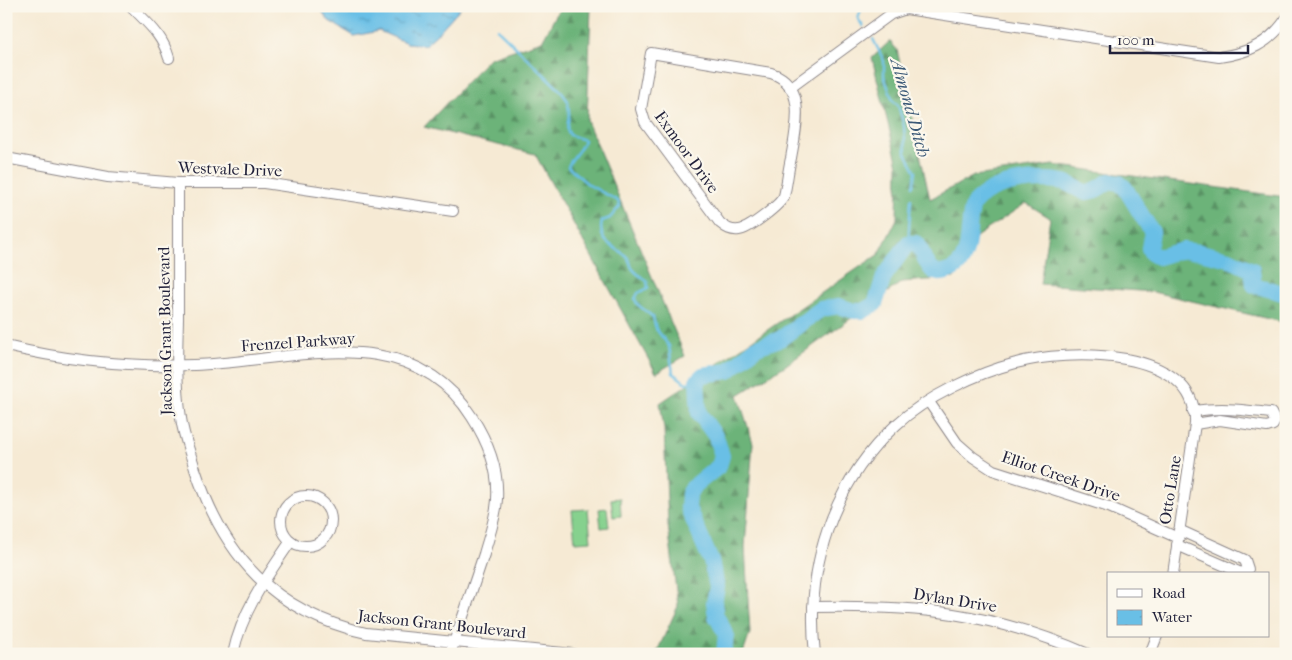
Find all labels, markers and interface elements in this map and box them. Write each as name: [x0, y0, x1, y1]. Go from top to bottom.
scale bar: [1110, 22, 1247, 54]
text: 100 m: [1117, 31, 1155, 49]
water label: Almond Ditch: [885, 54, 934, 160]
street label: Exmoor Drive: [651, 107, 723, 197]
street label: Westvale Drive: [177, 158, 282, 180]
street label: Jackson Grant Boulevard: [154, 246, 176, 418]
street label: Frenzel Parkway: [240, 328, 356, 355]
street label: Elliot Creek Drive: [999, 447, 1123, 505]
street label: Otto Lane: [1155, 454, 1185, 526]
legend: [1107, 572, 1270, 638]
street label: Dylan Drive: [912, 584, 998, 616]
text: Road: [1152, 584, 1186, 602]
street label: Jackson Grant Boulevard: [355, 606, 527, 642]
text: Water: [1151, 608, 1192, 626]

